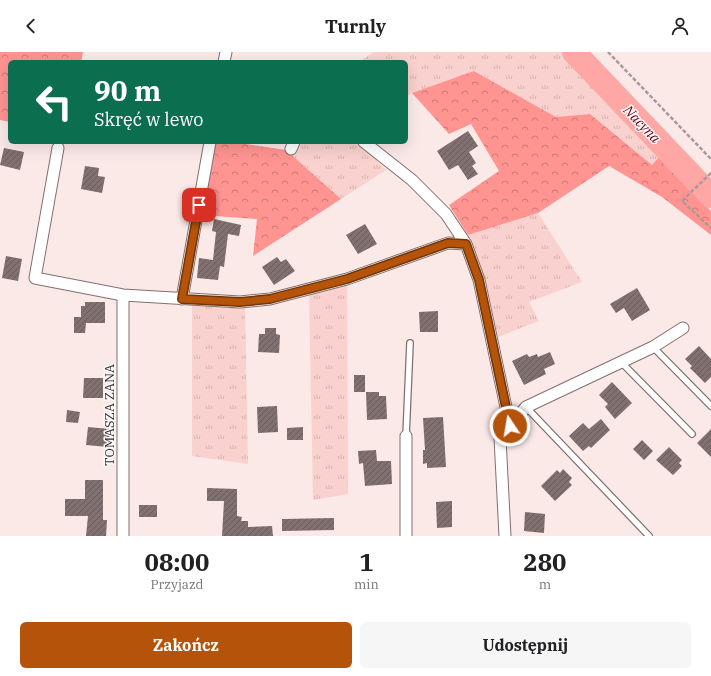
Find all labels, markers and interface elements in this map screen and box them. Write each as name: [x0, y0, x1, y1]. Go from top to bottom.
icon: back: [20, 15, 42, 37]
text: Turnly: [325, 15, 386, 38]
icon: person: [669, 15, 691, 37]
text: 90 m: [94, 72, 161, 109]
icon: left: [28, 76, 80, 128]
water label: Nacyna: [619, 101, 665, 147]
text: Skręć w lewo: [94, 108, 203, 131]
pin: [182, 188, 216, 222]
icon: arrive: [188, 194, 210, 216]
street label: TOMASZA ZANA: [101, 364, 118, 466]
position arrow: [489, 405, 531, 447]
text: 08:00: [145, 546, 209, 578]
text: 1: [359, 546, 374, 578]
text: 280: [523, 546, 566, 578]
text: Przyjazd: [151, 576, 203, 593]
text: min: [354, 576, 379, 593]
text: m: [539, 576, 551, 593]
button: Zakończ: [20, 622, 352, 668]
button: Udostępnij: [360, 622, 691, 668]

